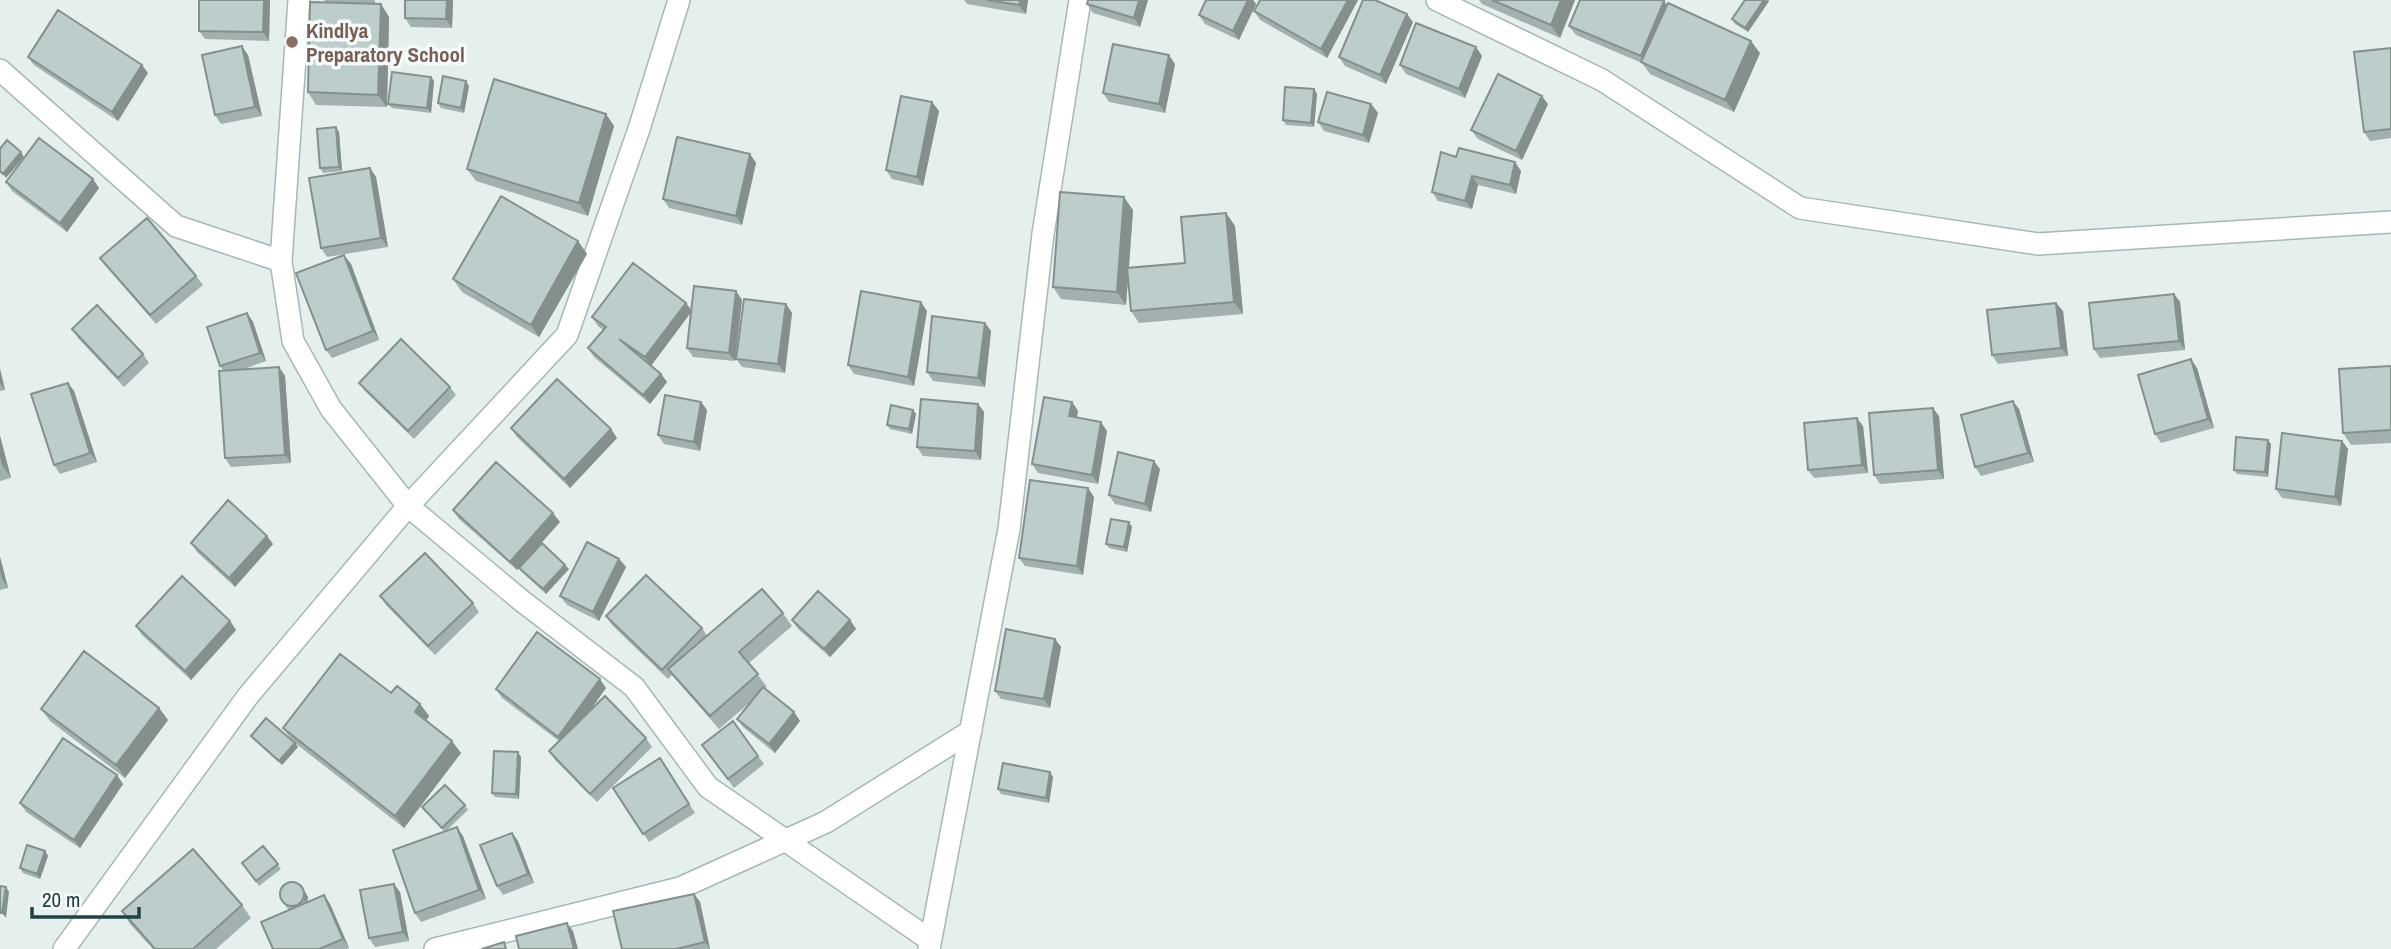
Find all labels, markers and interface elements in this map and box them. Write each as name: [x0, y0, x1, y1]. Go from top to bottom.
place label: Kindlya Preparatory School: [306, 16, 465, 69]
marker: Kindlya Preparatory School: [284, 34, 300, 50]
scale bar: [32, 876, 138, 920]
text: 20 m: [42, 885, 80, 914]

